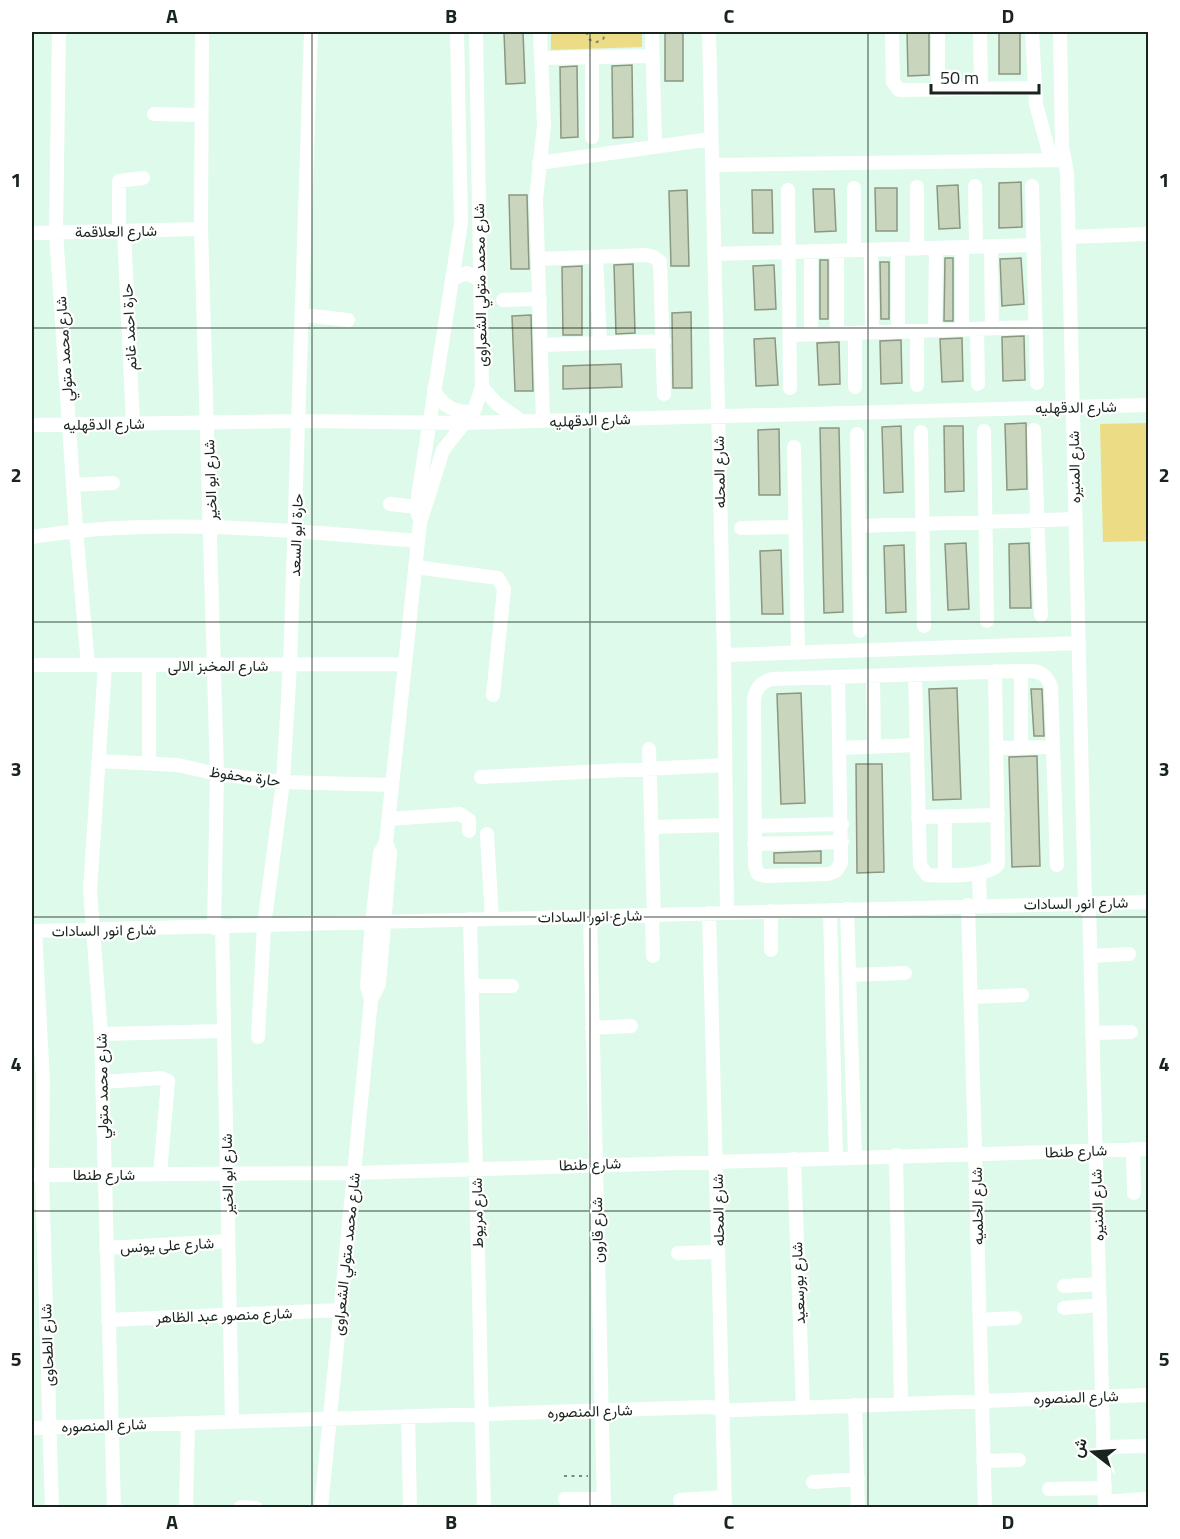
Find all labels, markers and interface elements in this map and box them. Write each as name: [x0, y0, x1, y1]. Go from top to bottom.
text: A: [166, 0, 178, 31]
text: B: [445, 0, 457, 31]
text: C: [724, 0, 735, 31]
text: D: [1002, 0, 1014, 31]
scale bar: [931, 57, 1039, 95]
text: 50 m: [940, 64, 979, 91]
text: 1: [10, 164, 22, 195]
text: 1: [1158, 164, 1170, 195]
street label: شارع محمد متولي الشعراوى: [467, 203, 495, 367]
street label: شارع العلاقمة: [75, 219, 157, 243]
street label: حارة احمد غانم: [115, 283, 143, 371]
street label: شارع محمد متولي: [49, 295, 81, 403]
street label: شارع الدقهليه: [1035, 395, 1117, 419]
street label: شارع الدقهليه: [549, 407, 631, 433]
street label: شارع الدقهليه: [63, 412, 145, 436]
street label: شارع المنيره: [1062, 430, 1086, 503]
street label: شارع المحله: [707, 435, 731, 509]
street label: شارع ابو الخير: [197, 439, 223, 522]
text: 2: [10, 459, 22, 490]
text: 2: [1158, 459, 1170, 490]
street label: حارة ابو السعد: [283, 493, 309, 577]
street label: شارع المخبز الالى: [168, 654, 268, 677]
text: 3: [10, 753, 22, 784]
text: 3: [1158, 753, 1170, 784]
street label: حارة محفوظ: [208, 760, 282, 792]
street label: شارع انور السادات: [1024, 891, 1129, 915]
street label: شارع انور السادات: [538, 904, 643, 928]
street label: شارع انور السادات: [52, 918, 157, 942]
street label: شارع محمد متولي: [90, 1033, 116, 1139]
text: 4: [10, 1048, 22, 1079]
text: 4: [1158, 1048, 1170, 1079]
street label: شارع ابو الخير: [215, 1133, 239, 1216]
street label: شارع طنطا: [1044, 1138, 1108, 1164]
street label: شارع طنطا: [558, 1151, 622, 1177]
street label: شارع طنطا: [73, 1163, 135, 1186]
street label: شارع الحلميه: [965, 1167, 989, 1245]
street label: شارع المنيره: [1084, 1168, 1110, 1242]
street label: شارع محمد متولي الشعراوى: [326, 1171, 368, 1337]
street label: شارع المحله: [706, 1173, 730, 1247]
street label: شارع مريوط: [465, 1177, 489, 1248]
street label: شارع قارون: [585, 1197, 609, 1263]
street label: شارع على يونس: [119, 1231, 215, 1259]
street label: شارع بورسعيد: [785, 1241, 811, 1325]
street label: شارع منصور عبد الظاهر: [154, 1301, 293, 1329]
street label: شارع الطحاوى: [34, 1303, 60, 1387]
text: 5: [10, 1343, 22, 1374]
text: 5: [1158, 1343, 1170, 1374]
street label: شارع المنصوره: [1033, 1384, 1119, 1410]
street label: شارع المنصوره: [547, 1398, 633, 1424]
street label: شارع المنصوره: [61, 1412, 147, 1438]
north arrow: [1063, 1422, 1123, 1482]
text: ش: [1064, 1435, 1093, 1460]
text: A: [166, 1506, 178, 1537]
text: B: [445, 1506, 457, 1537]
text: C: [724, 1506, 735, 1537]
text: D: [1002, 1506, 1014, 1537]

